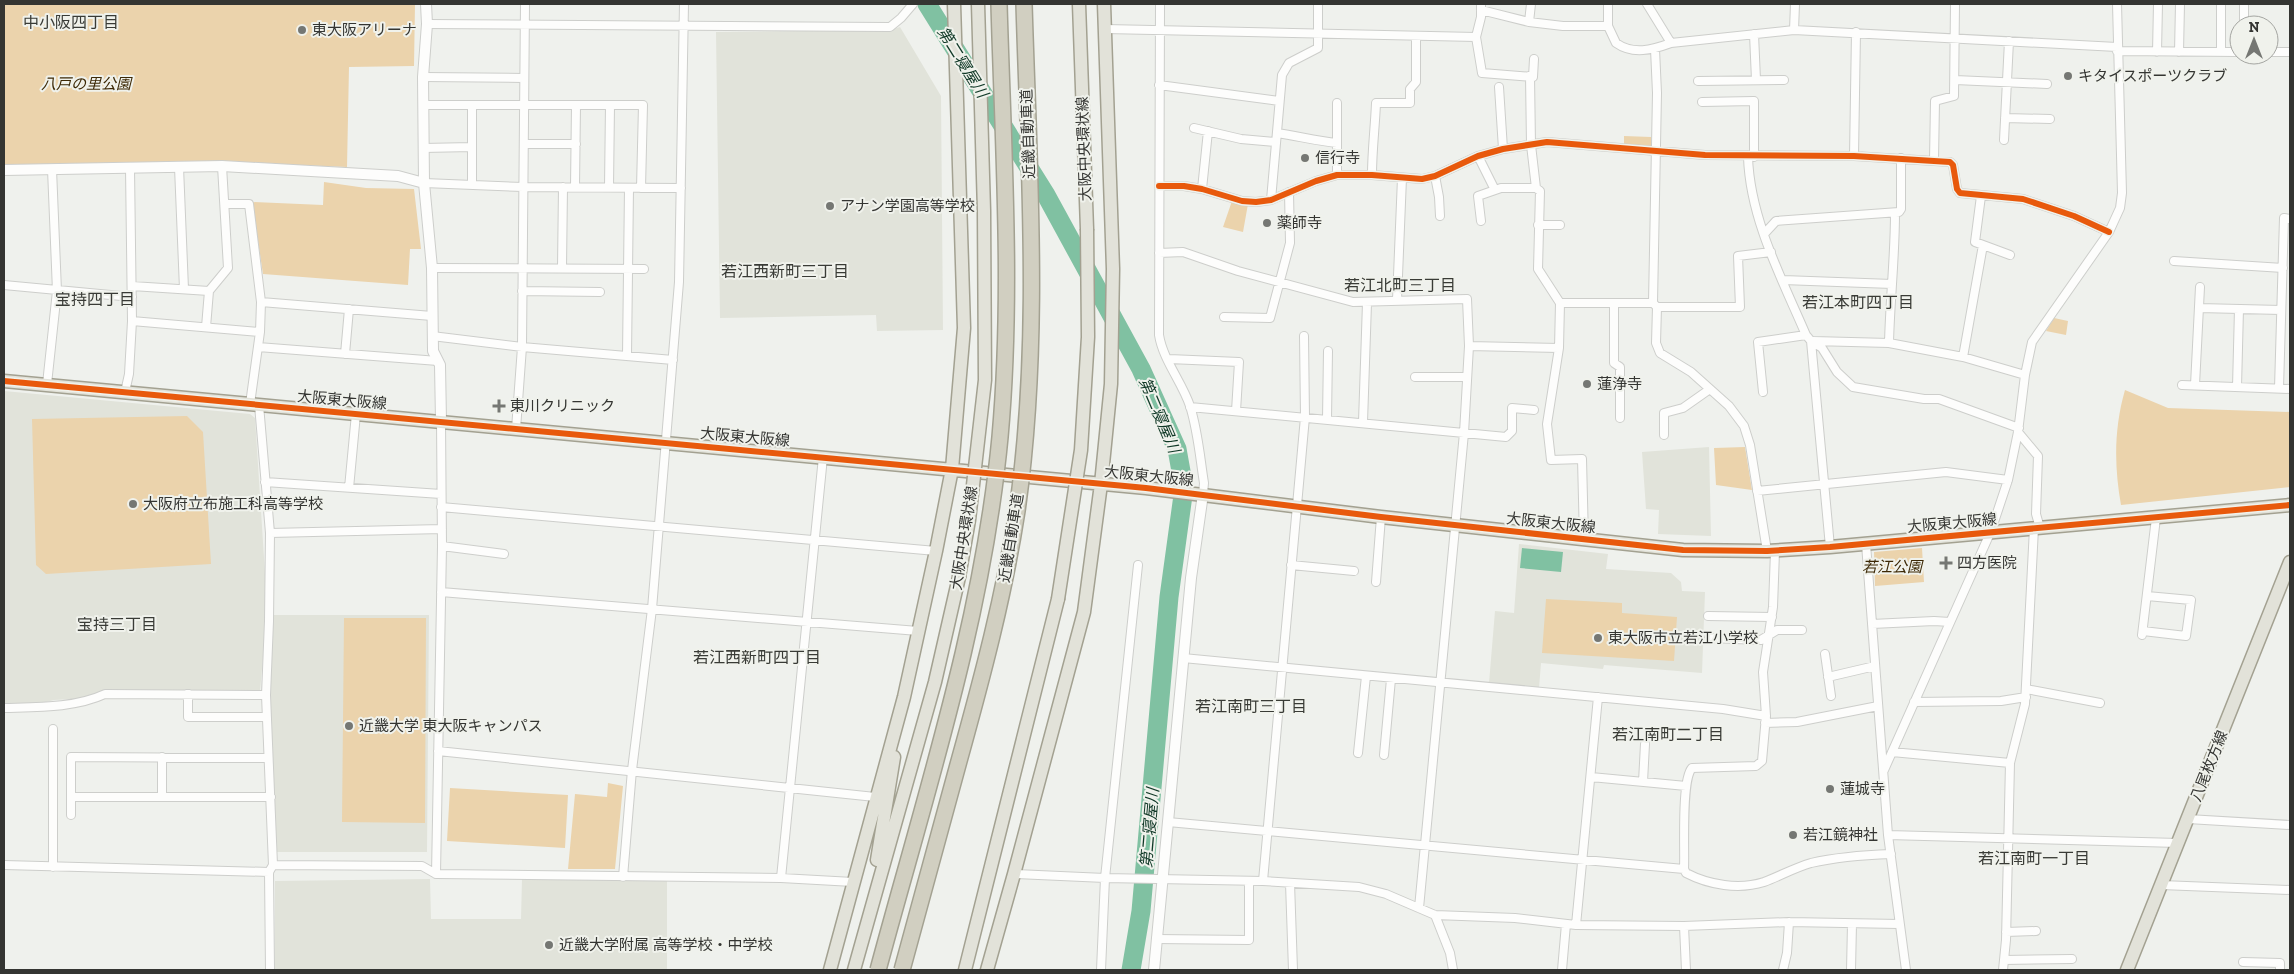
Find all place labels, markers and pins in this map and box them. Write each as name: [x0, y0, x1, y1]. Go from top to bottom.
place label: 東大阪アリーナ: [312, 21, 417, 39]
marker: 東大阪アリーナ: [296, 24, 308, 36]
place label: キタイスポーツクラブ: [2078, 67, 2227, 85]
marker: キタイスポーツクラブ: [2062, 70, 2074, 82]
place label: 信行寺: [1315, 149, 1360, 167]
marker: 信行寺: [1299, 152, 1311, 164]
place label: アナン学園高等学校: [840, 197, 975, 215]
marker: アナン学園高等学校: [824, 200, 836, 212]
place label: 薬師寺: [1277, 214, 1322, 232]
marker: 薬師寺: [1261, 217, 1273, 229]
place label: 蓮浄寺: [1597, 375, 1642, 393]
marker: 蓮浄寺: [1581, 378, 1593, 390]
place label: 東川クリニック: [510, 397, 615, 415]
marker: 東川クリニック: [492, 399, 506, 413]
place label: 大阪府立布施工科高等学校: [143, 495, 323, 513]
marker: 大阪府立布施工科高等学校: [127, 498, 139, 510]
place label: 四方医院: [1957, 554, 2017, 572]
marker: 四方医院: [1939, 556, 1953, 570]
place label: 東大阪市立若江小学校: [1608, 629, 1758, 647]
marker: 東大阪市立若江小学校: [1592, 632, 1604, 644]
place label: 近畿大学 東大阪キャンパス: [359, 717, 542, 735]
marker: 近畿大学 東大阪キャンパス: [343, 720, 355, 732]
place label: 蓮城寺: [1840, 780, 1885, 798]
marker: 蓮城寺: [1824, 783, 1836, 795]
place label: 若江鏡神社: [1803, 826, 1878, 844]
marker: 若江鏡神社: [1787, 829, 1799, 841]
place label: 近畿大学附属 高等学校・中学校: [559, 936, 772, 954]
marker: 近畿大学附属 高等学校・中学校: [543, 939, 555, 951]

